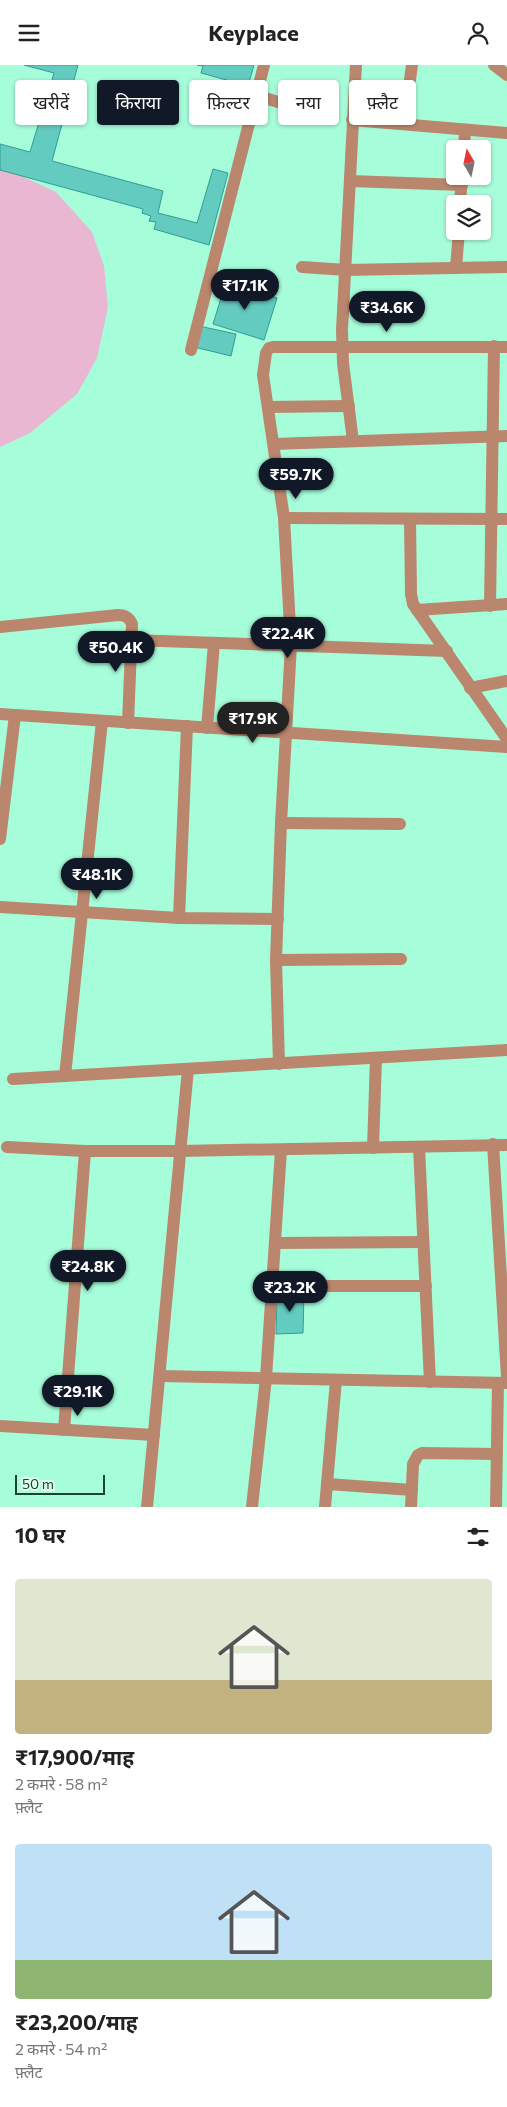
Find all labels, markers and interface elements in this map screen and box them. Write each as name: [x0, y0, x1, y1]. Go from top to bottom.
icon: menu: [15, 19, 43, 47]
text: Keyplace: [208, 19, 299, 46]
icon: person: [464, 19, 492, 47]
chip: खरीदें: [15, 80, 87, 125]
chip: किराया: [97, 80, 179, 125]
chip: फ़िल्टर: [189, 80, 268, 125]
chip: नया: [278, 80, 339, 125]
chip: फ़्लैट: [349, 80, 416, 125]
north arrow: [446, 140, 491, 185]
map controls: [446, 140, 491, 240]
button: layers: [446, 195, 491, 240]
pin: ₹17.1K: [204, 269, 286, 311]
text: ₹17.1K: [222, 275, 268, 294]
pin: ₹34.6K: [346, 291, 428, 333]
text: ₹34.6K: [360, 297, 414, 316]
pin: ₹59.7K: [255, 457, 337, 500]
text: ₹59.7K: [270, 464, 322, 483]
pin: ₹22.4K: [247, 617, 329, 659]
text: ₹22.4K: [261, 623, 315, 642]
pin: ₹50.4K: [75, 631, 157, 673]
text: ₹50.4K: [89, 637, 143, 656]
pin: ₹17.9K: [212, 701, 294, 744]
text: ₹17.9K: [228, 708, 278, 727]
pin: ₹48.1K: [56, 857, 138, 900]
text: ₹48.1K: [72, 864, 122, 883]
pin: ₹24.8K: [47, 1249, 129, 1292]
text: ₹24.8K: [61, 1256, 115, 1275]
pin: ₹23.2K: [249, 1271, 331, 1313]
text: ₹23.2K: [264, 1277, 316, 1296]
pin: ₹29.1K: [37, 1375, 119, 1417]
text: ₹29.1K: [53, 1381, 103, 1400]
scale bar: [15, 1472, 105, 1495]
text: 50 m: [22, 1475, 54, 1492]
text: 10 घर: [15, 1522, 65, 1547]
icon: filters: [464, 1523, 492, 1551]
icon: home: [209, 1612, 299, 1702]
text: ₹17,900/माह: [15, 1744, 134, 1769]
text: 2 कमरे · 58 m²: [15, 1774, 108, 1793]
text: फ़्लैट: [15, 1797, 43, 1816]
icon: home: [209, 1877, 299, 1967]
text: ₹23,200/माह: [15, 2009, 138, 2034]
text: 2 कमरे · 54 m²: [15, 2039, 108, 2058]
text: फ़्लैट: [15, 2062, 43, 2081]

